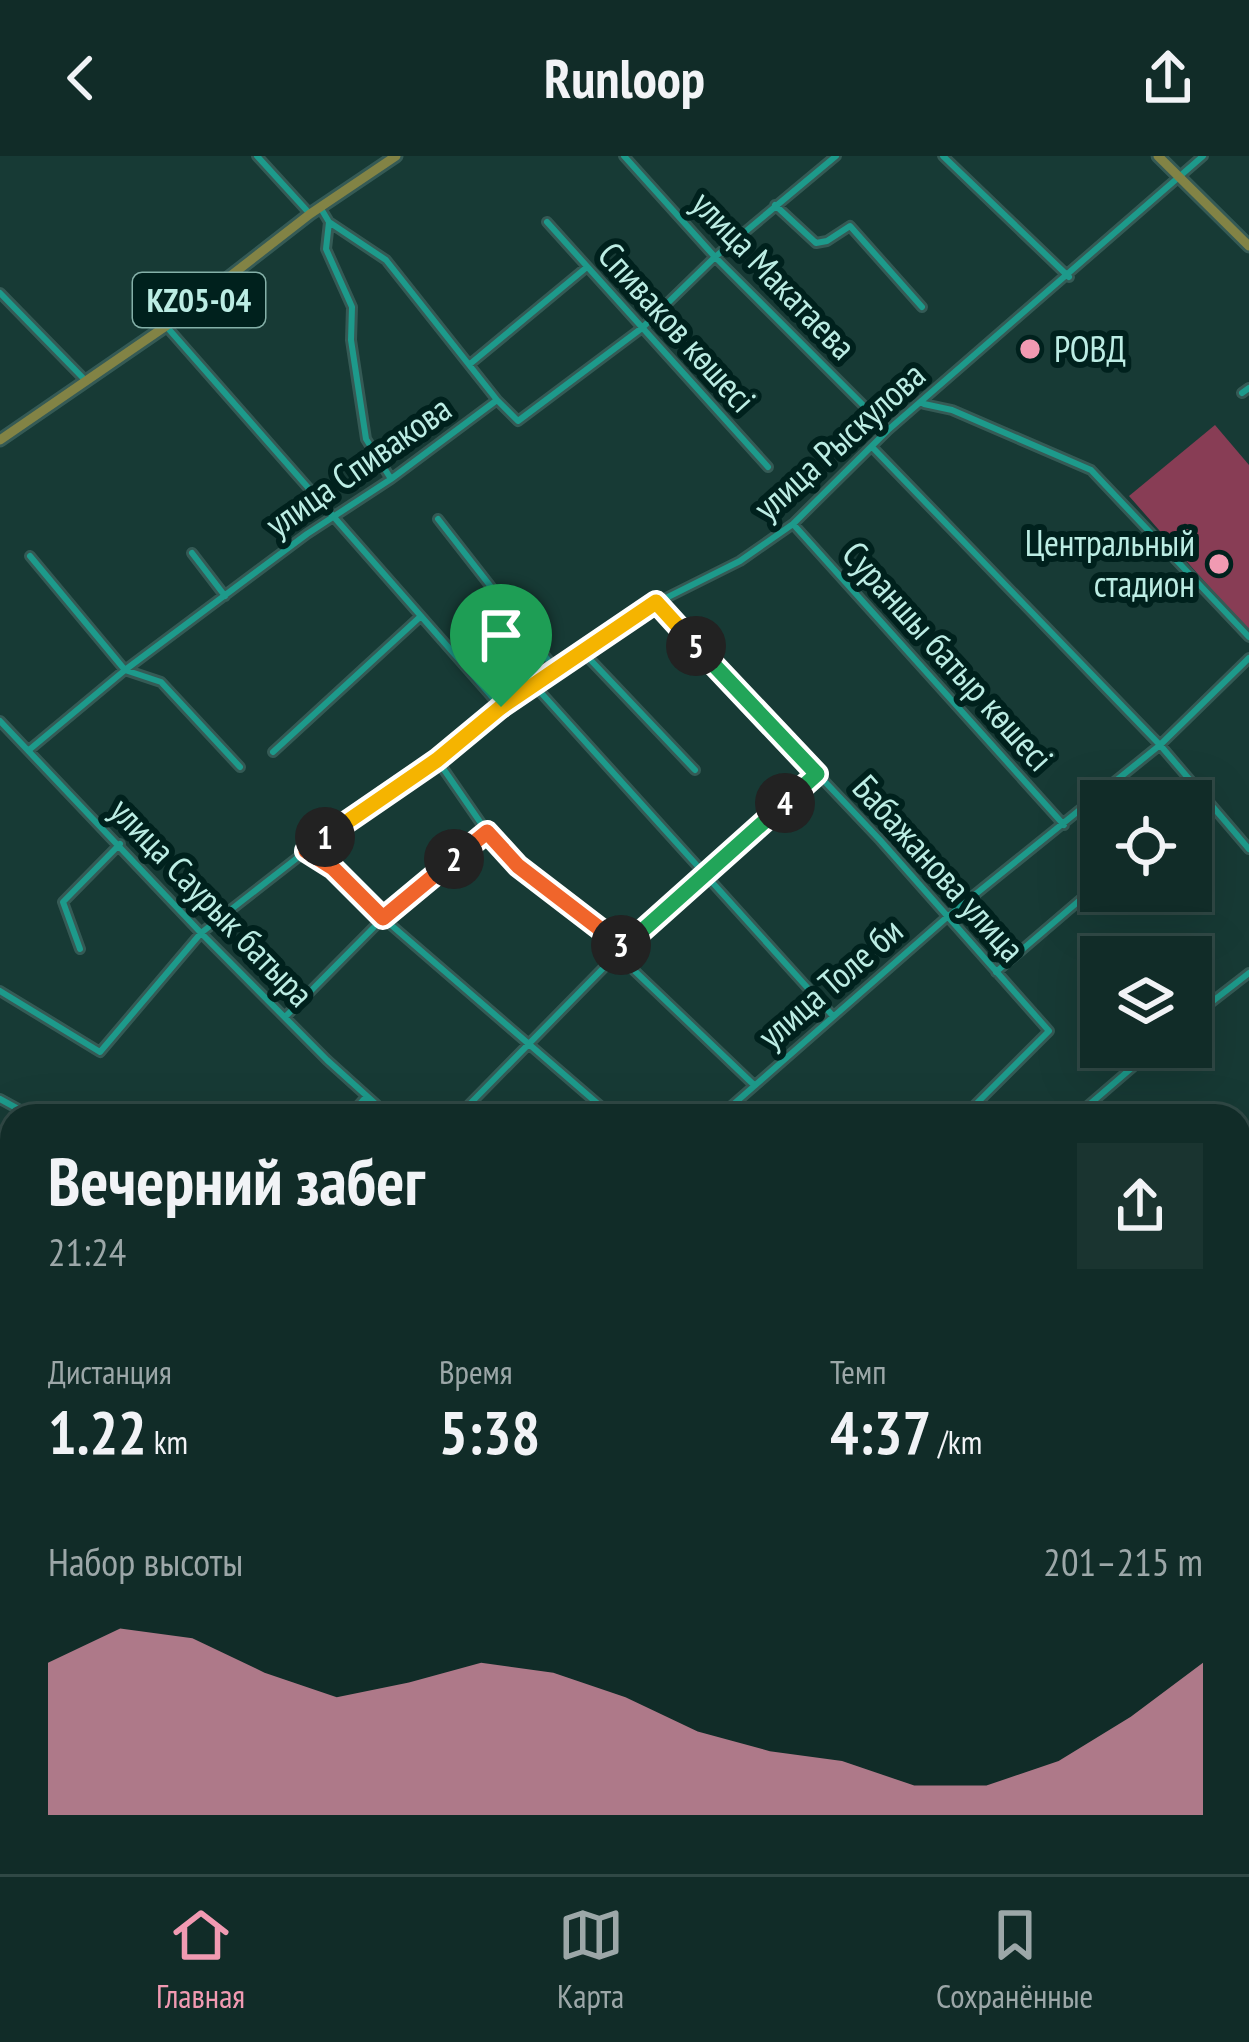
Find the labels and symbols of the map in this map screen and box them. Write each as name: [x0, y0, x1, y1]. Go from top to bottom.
street label: улица Макатаева: [682, 180, 867, 369]
street label: Спиваков көшесі: [588, 231, 766, 422]
road number: KZ05-04: [133, 273, 265, 327]
place label: РОВД: [1054, 325, 1126, 372]
marker: РОВД: [1017, 336, 1043, 362]
street label: улица Рыскулова: [743, 351, 934, 530]
street label: улица Спивакова: [256, 384, 460, 547]
place label: Центральный стадион: [1025, 519, 1195, 607]
street label: Сураншы батыр көшесі: [833, 531, 1064, 781]
marker: Центральный стадион: [1206, 551, 1232, 577]
pin: [450, 584, 552, 707]
pin: 5: [666, 616, 726, 676]
street label: Бабажанова улица: [843, 764, 1036, 971]
pin: 4: [755, 773, 815, 833]
street label: улица Саурык батыра: [100, 787, 324, 1016]
pin: 1: [295, 807, 355, 867]
pin: 2: [424, 829, 484, 889]
street label: улица Толе би: [747, 907, 912, 1058]
pin: 3: [591, 915, 651, 975]

